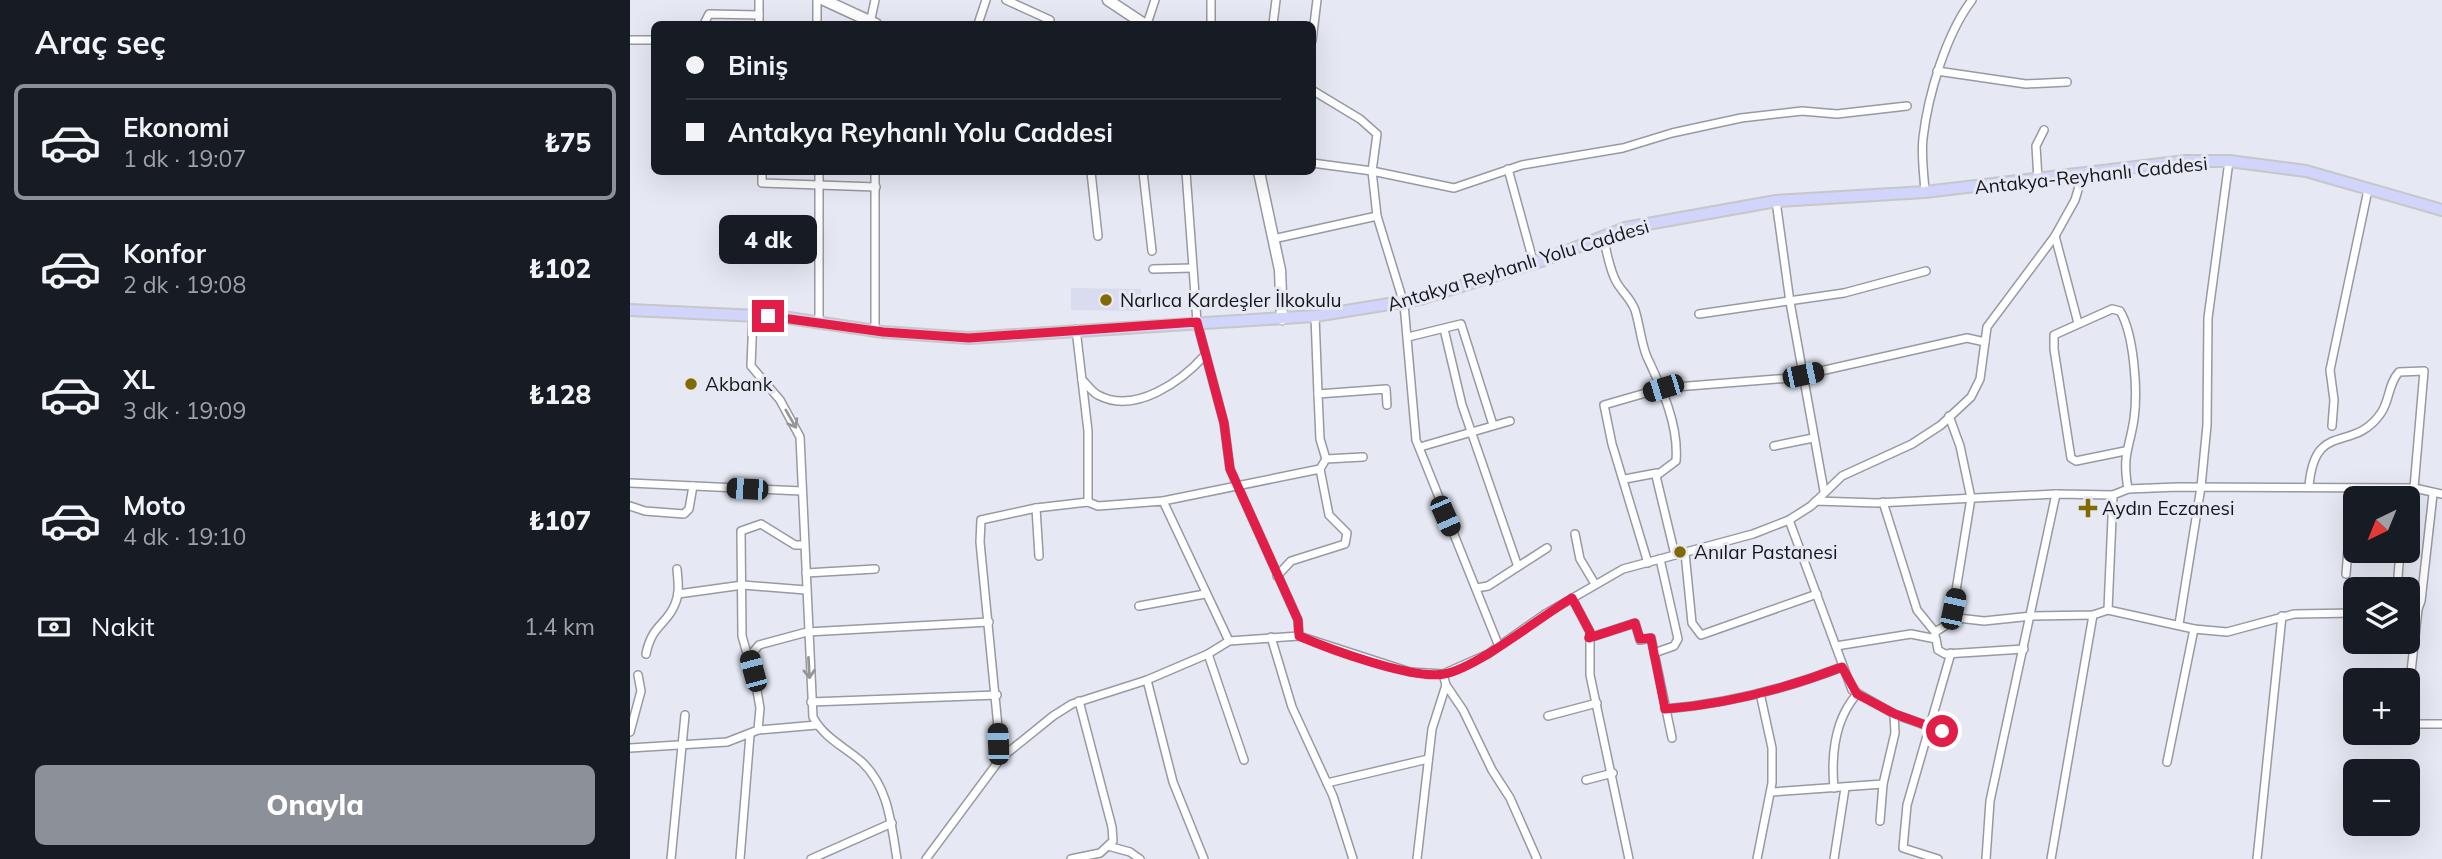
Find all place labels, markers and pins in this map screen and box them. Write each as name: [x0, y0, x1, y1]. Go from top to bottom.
place label: Narlıca Kardeşler İlkokulu: [1120, 288, 1341, 312]
marker: Narlıca Kardeşler İlkokulu: [1098, 292, 1114, 308]
place label: Akbank: [705, 372, 773, 396]
marker: Akbank: [683, 376, 699, 392]
place label: Aydın Eczanesi: [2102, 496, 2235, 520]
marker: Aydın Eczanesi: [2080, 500, 2096, 516]
place label: Anılar Pastanesi: [1694, 540, 1838, 564]
marker: Anılar Pastanesi: [1672, 544, 1688, 560]

